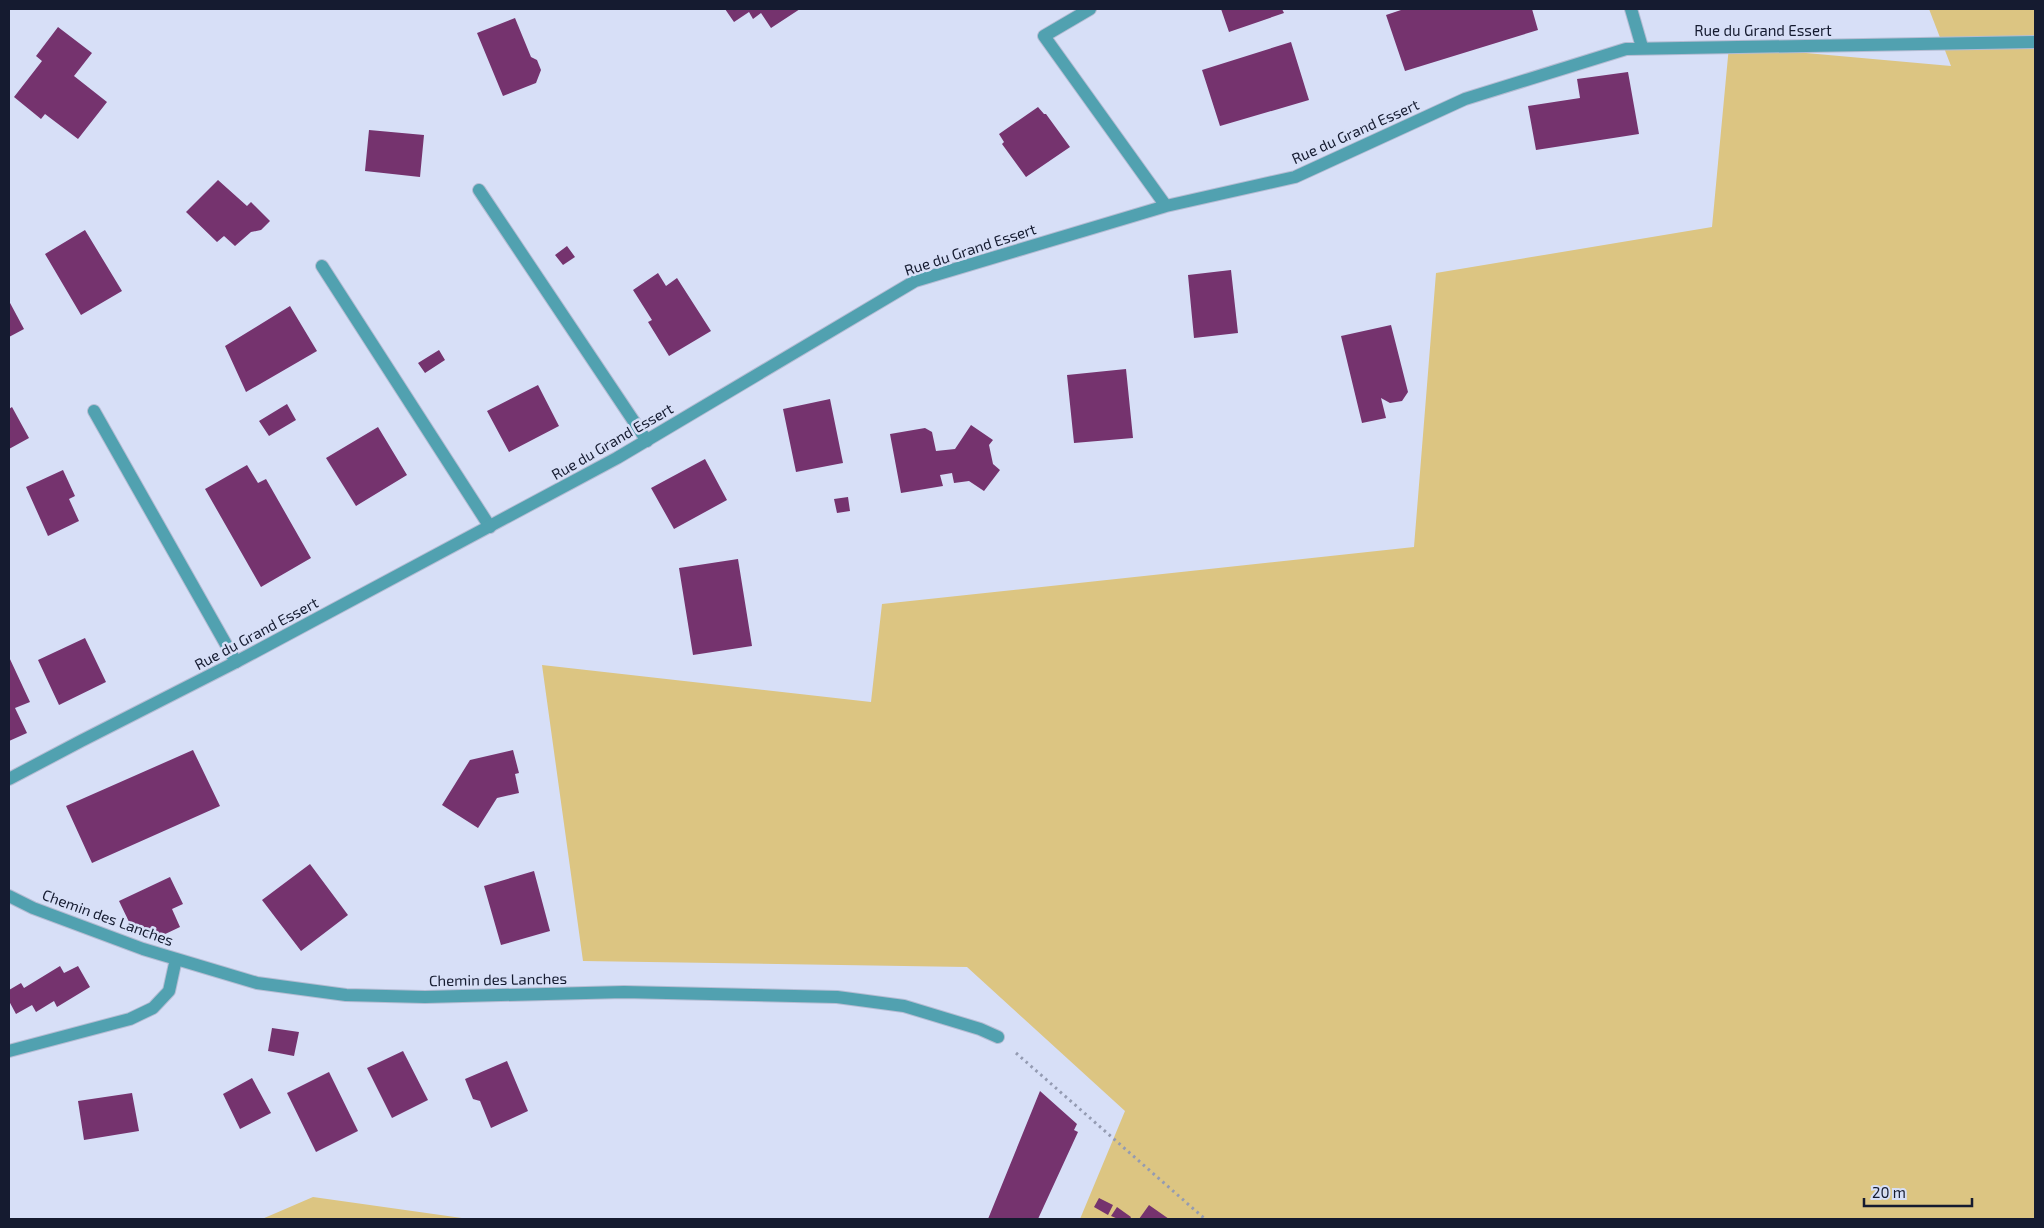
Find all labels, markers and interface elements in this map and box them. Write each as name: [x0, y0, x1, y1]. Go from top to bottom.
street label: Rue du Grand Essert: [1694, 21, 1832, 39]
street label: Rue du Grand Essert: [1289, 95, 1422, 167]
street label: Rue du Grand Essert: [902, 219, 1038, 279]
street label: Rue du Grand Essert: [548, 399, 676, 483]
street label: Rue du Grand Essert: [191, 593, 321, 673]
street label: Chemin des Lanches: [40, 885, 176, 949]
street label: Chemin des Lanches: [429, 969, 567, 989]
scale bar: [1864, 1176, 1972, 1208]
text: 20 m: [1872, 1183, 1906, 1201]

